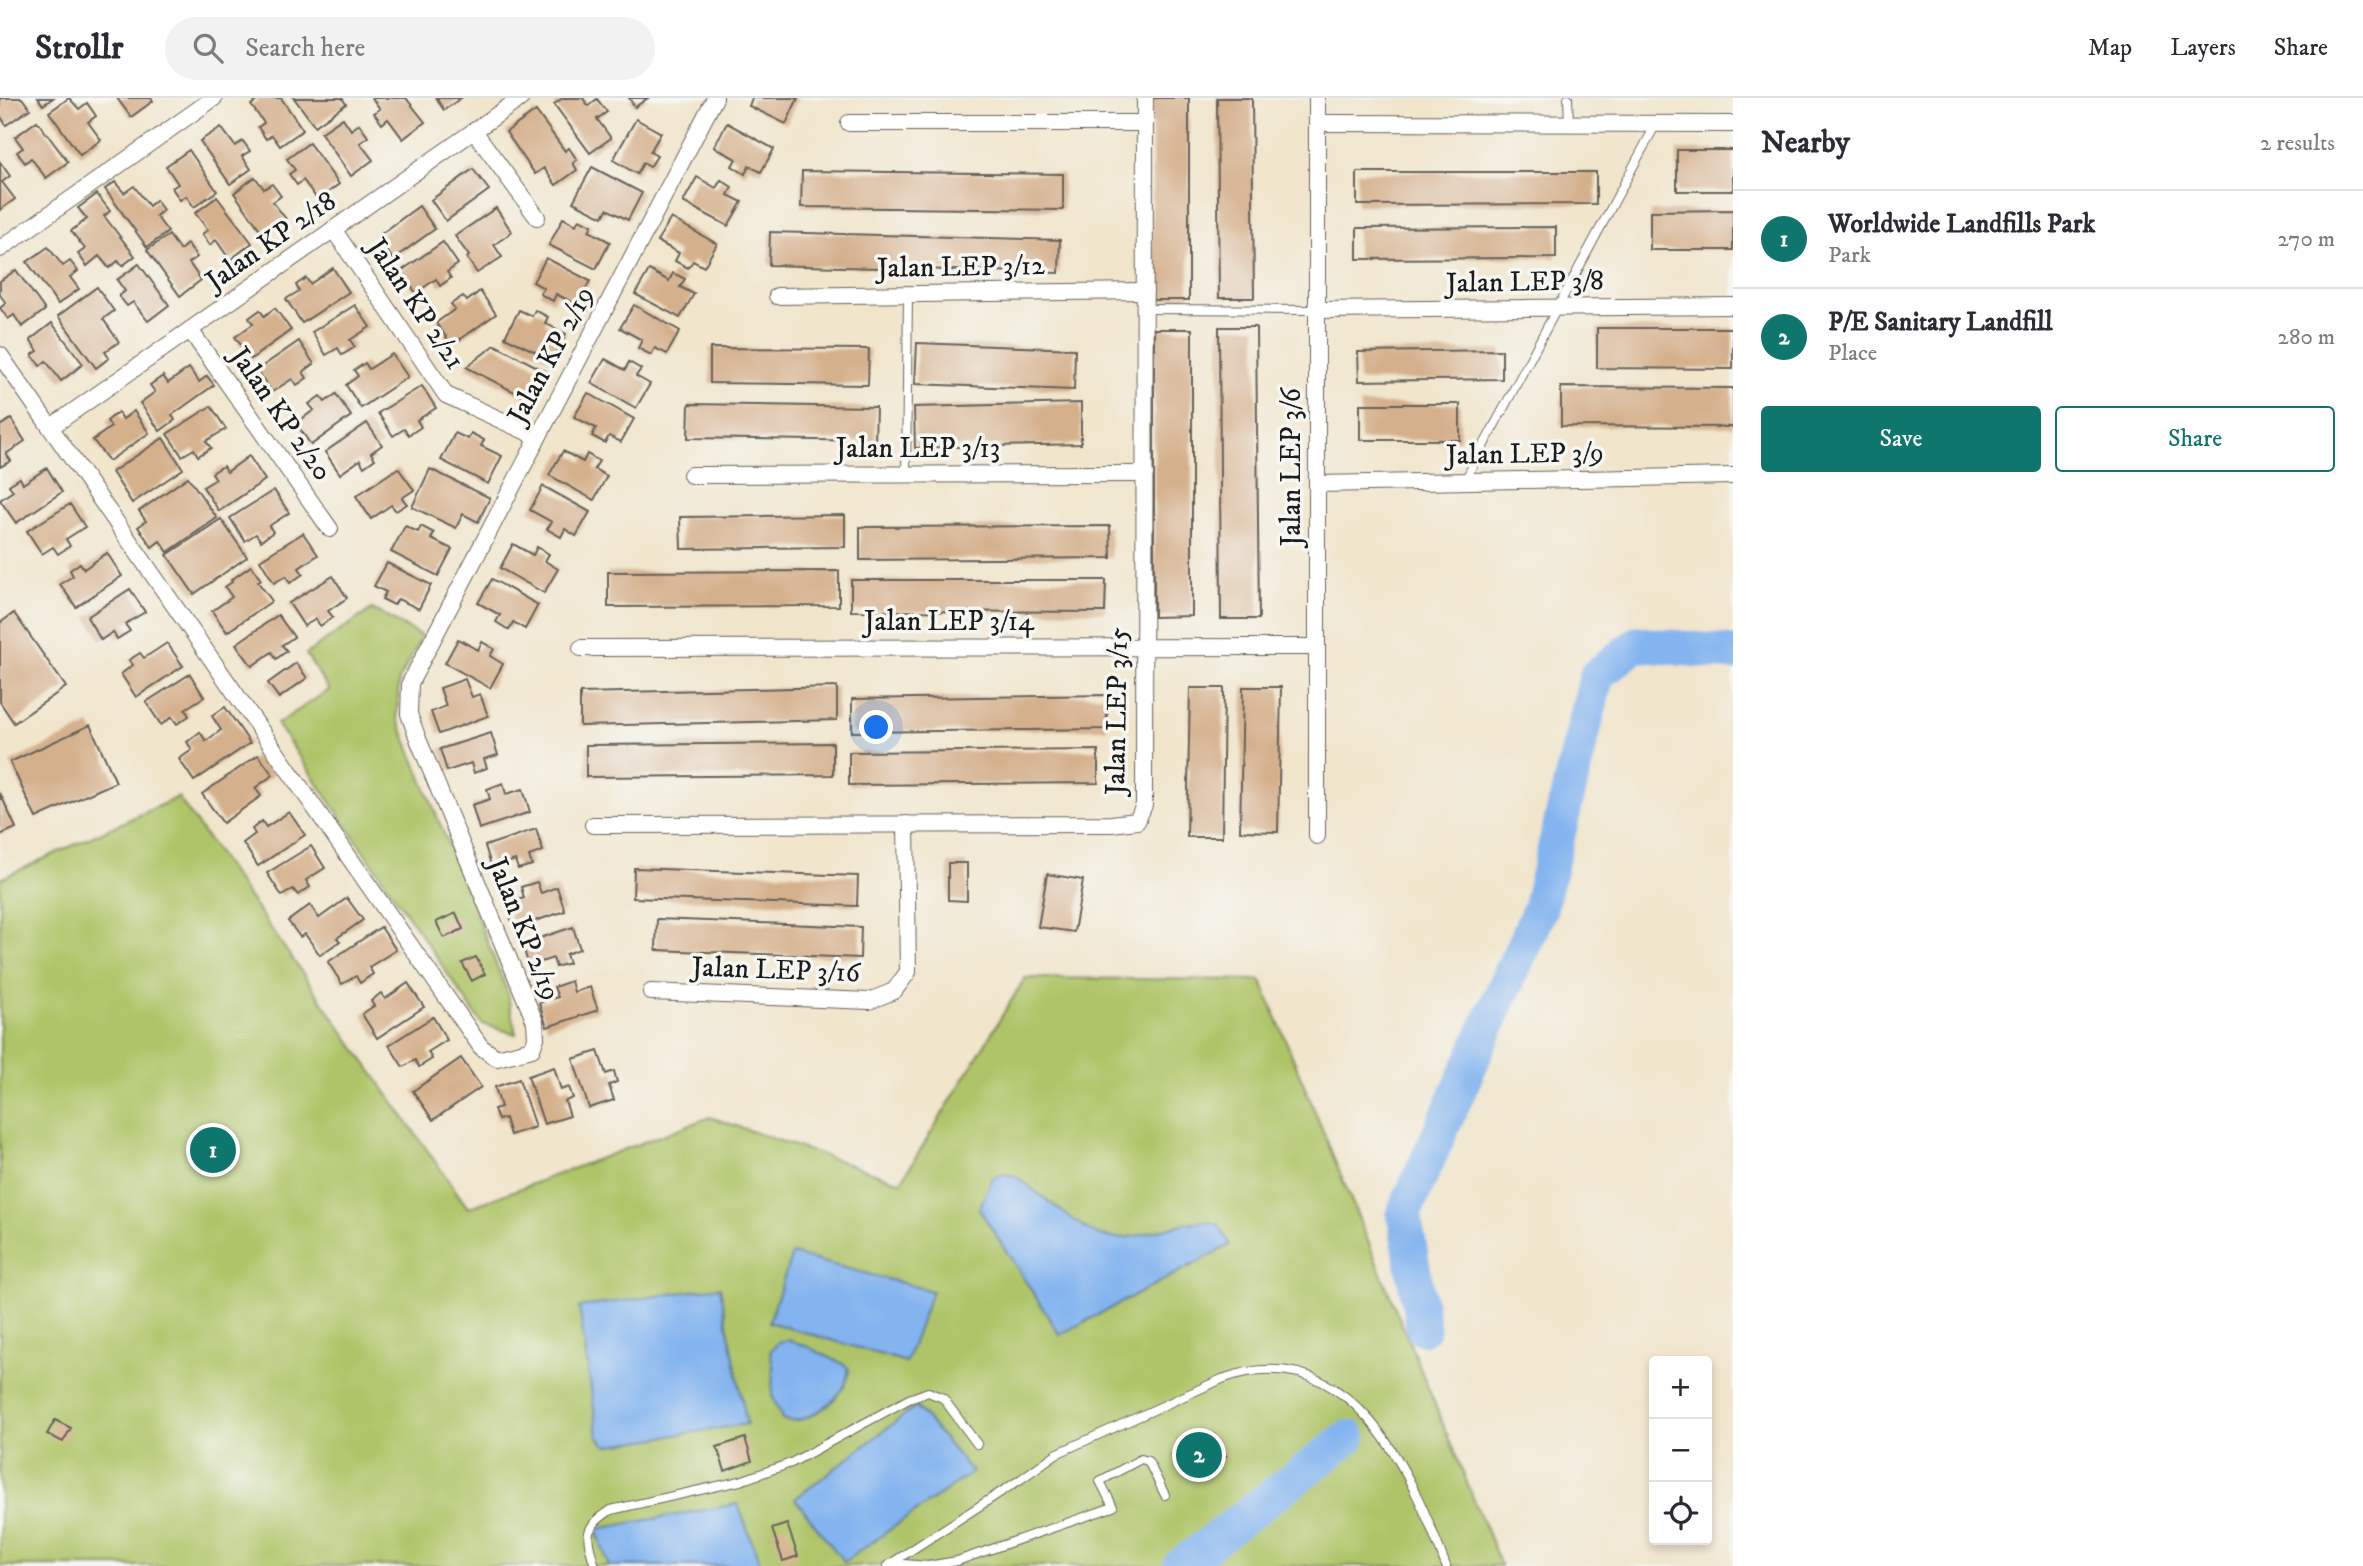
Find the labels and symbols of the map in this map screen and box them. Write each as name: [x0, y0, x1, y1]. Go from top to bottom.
street label: Jalan KP 2/18: [197, 183, 343, 300]
street label: Jalan KP 2/21: [358, 229, 473, 376]
street label: Jalan LEP 3/12: [874, 248, 1045, 286]
street label: Jalan LEP 3/8: [1443, 263, 1604, 301]
street label: Jalan KP 2/19: [499, 280, 602, 432]
street label: Jalan KP 2/20: [220, 338, 340, 488]
street label: Jalan LEP 3/6: [1274, 386, 1309, 549]
street label: Jalan LEP 3/13: [833, 431, 1000, 466]
street label: Jalan LEP 3/9: [1443, 435, 1604, 473]
street label: Jalan LEP 3/14: [861, 604, 1035, 639]
street label: Jalan LEP 3/15: [1098, 627, 1136, 798]
your location: [859, 710, 893, 744]
street label: Jalan KP 2/19: [478, 850, 568, 1006]
street label: Jalan LEP 3/16: [688, 949, 862, 990]
pin: 1: [190, 1124, 236, 1176]
pin: 2: [1176, 1429, 1222, 1481]

